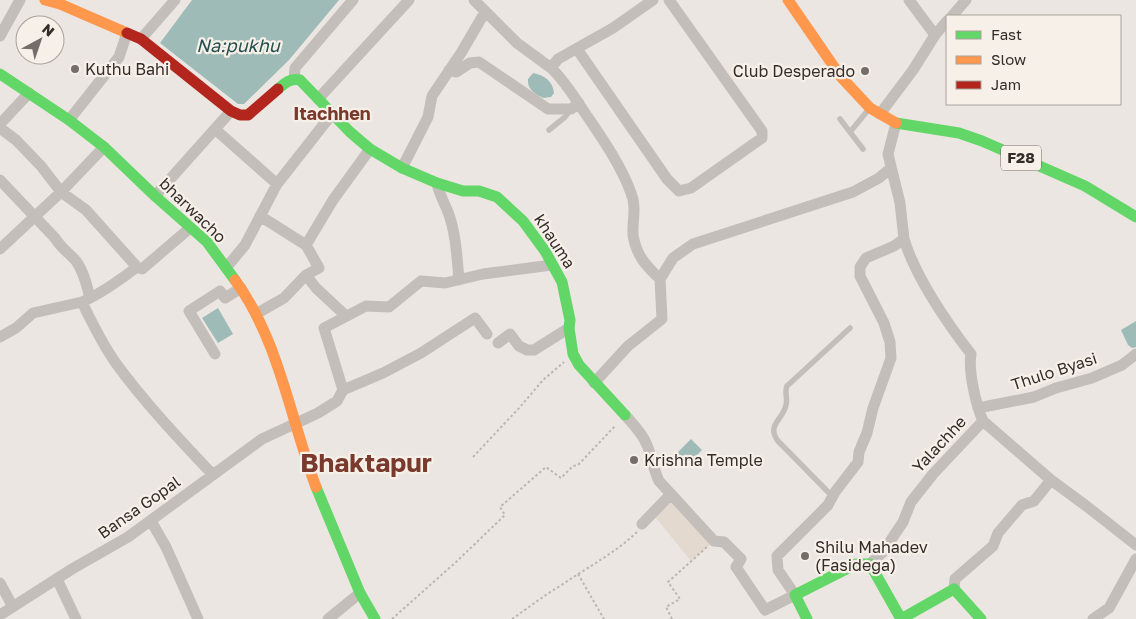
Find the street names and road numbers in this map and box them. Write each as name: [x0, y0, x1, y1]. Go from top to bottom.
road number: F28: [1001, 146, 1041, 170]
street label: bharwacho: [155, 173, 231, 247]
street label: khauma: [530, 210, 580, 272]
street label: Thulo Byasi: [1009, 348, 1099, 394]
street label: Yalachhe: [908, 412, 970, 476]
street label: Bansa Gopal: [94, 471, 184, 543]

